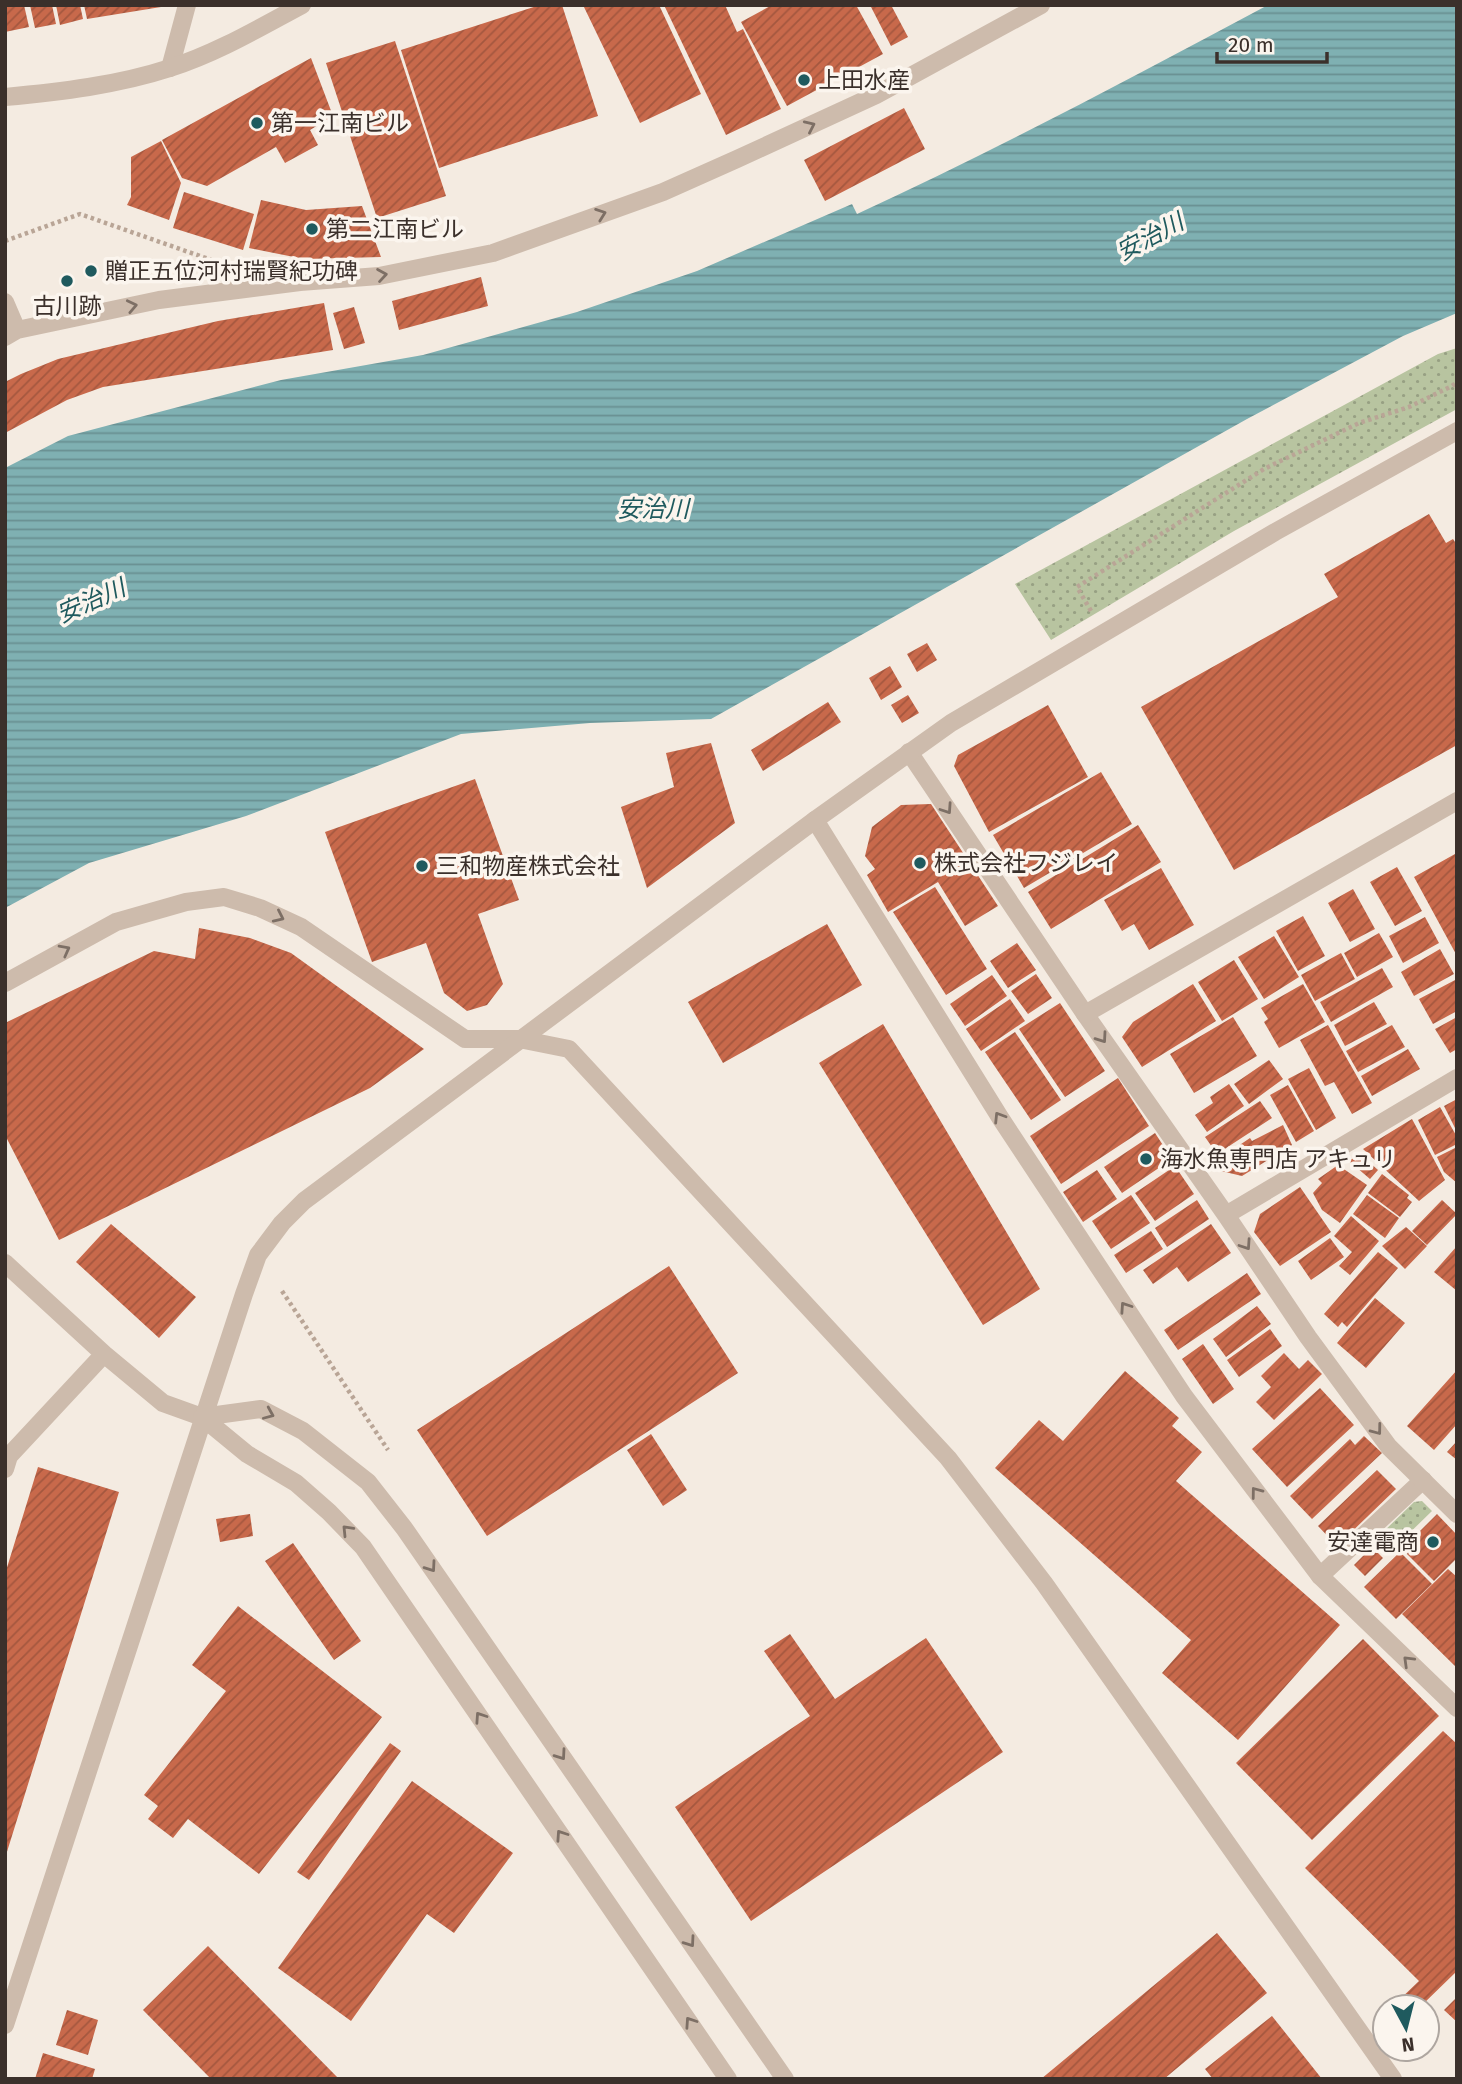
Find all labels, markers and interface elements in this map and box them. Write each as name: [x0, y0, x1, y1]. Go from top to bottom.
scale bar: [1217, 21, 1327, 65]
text: 20 m: [1228, 32, 1274, 58]
place label: 上田水産: [818, 66, 910, 94]
marker: 上田水産: [796, 72, 812, 88]
place label: 第一江南ビル: [271, 109, 409, 137]
marker: 第一江南ビル: [249, 115, 265, 131]
one-way arrow: [803, 120, 815, 134]
water label: 安治川: [1112, 206, 1191, 266]
one-way arrow: [594, 208, 606, 222]
place label: 第二江南ビル: [326, 215, 464, 243]
marker: 第二江南ビル: [304, 221, 320, 237]
place label: 贈正五位河村瑞賢紀功碑: [105, 257, 358, 285]
marker: 贈正五位河村瑞賢紀功碑: [83, 263, 99, 279]
one-way arrow: [376, 267, 388, 282]
marker: 古川跡: [59, 273, 75, 289]
place label: 古川跡: [33, 292, 102, 320]
one-way arrow: [126, 299, 138, 314]
water label: 安治川: [617, 495, 692, 523]
water label: 安治川: [52, 572, 132, 628]
one-way arrow: [939, 801, 951, 814]
place label: 株式会社フジレイ: [934, 849, 1118, 877]
place label: 三和物産株式会社: [436, 852, 620, 880]
marker: 株式会社フジレイ: [912, 855, 928, 871]
marker: 三和物産株式会社: [414, 858, 430, 874]
one-way arrow: [272, 909, 284, 923]
one-way arrow: [58, 945, 70, 958]
one-way arrow: [1094, 1030, 1106, 1043]
one-way arrow: [995, 1111, 1008, 1124]
place label: 海水魚専門店 アキュリ: [1160, 1145, 1396, 1173]
marker: 海水魚専門店 アキュリ: [1138, 1151, 1154, 1167]
one-way arrow: [1238, 1237, 1251, 1250]
one-way arrow: [1120, 1301, 1133, 1314]
one-way arrow: [262, 1406, 274, 1420]
one-way arrow: [1369, 1422, 1382, 1435]
one-way arrow: [1252, 1487, 1265, 1500]
one-way arrow: [342, 1525, 355, 1538]
place label: 安達電商: [1327, 1528, 1419, 1556]
marker: 安達電商: [1425, 1534, 1441, 1550]
one-way arrow: [423, 1559, 435, 1572]
one-way arrow: [1403, 1656, 1416, 1669]
one-way arrow: [476, 1712, 489, 1725]
one-way arrow: [552, 1747, 565, 1760]
one-way arrow: [557, 1830, 569, 1843]
one-way arrow: [682, 1934, 694, 1947]
north arrow: [1371, 1993, 1441, 2063]
one-way arrow: [685, 2017, 698, 2030]
text: N: [1400, 2032, 1416, 2057]

